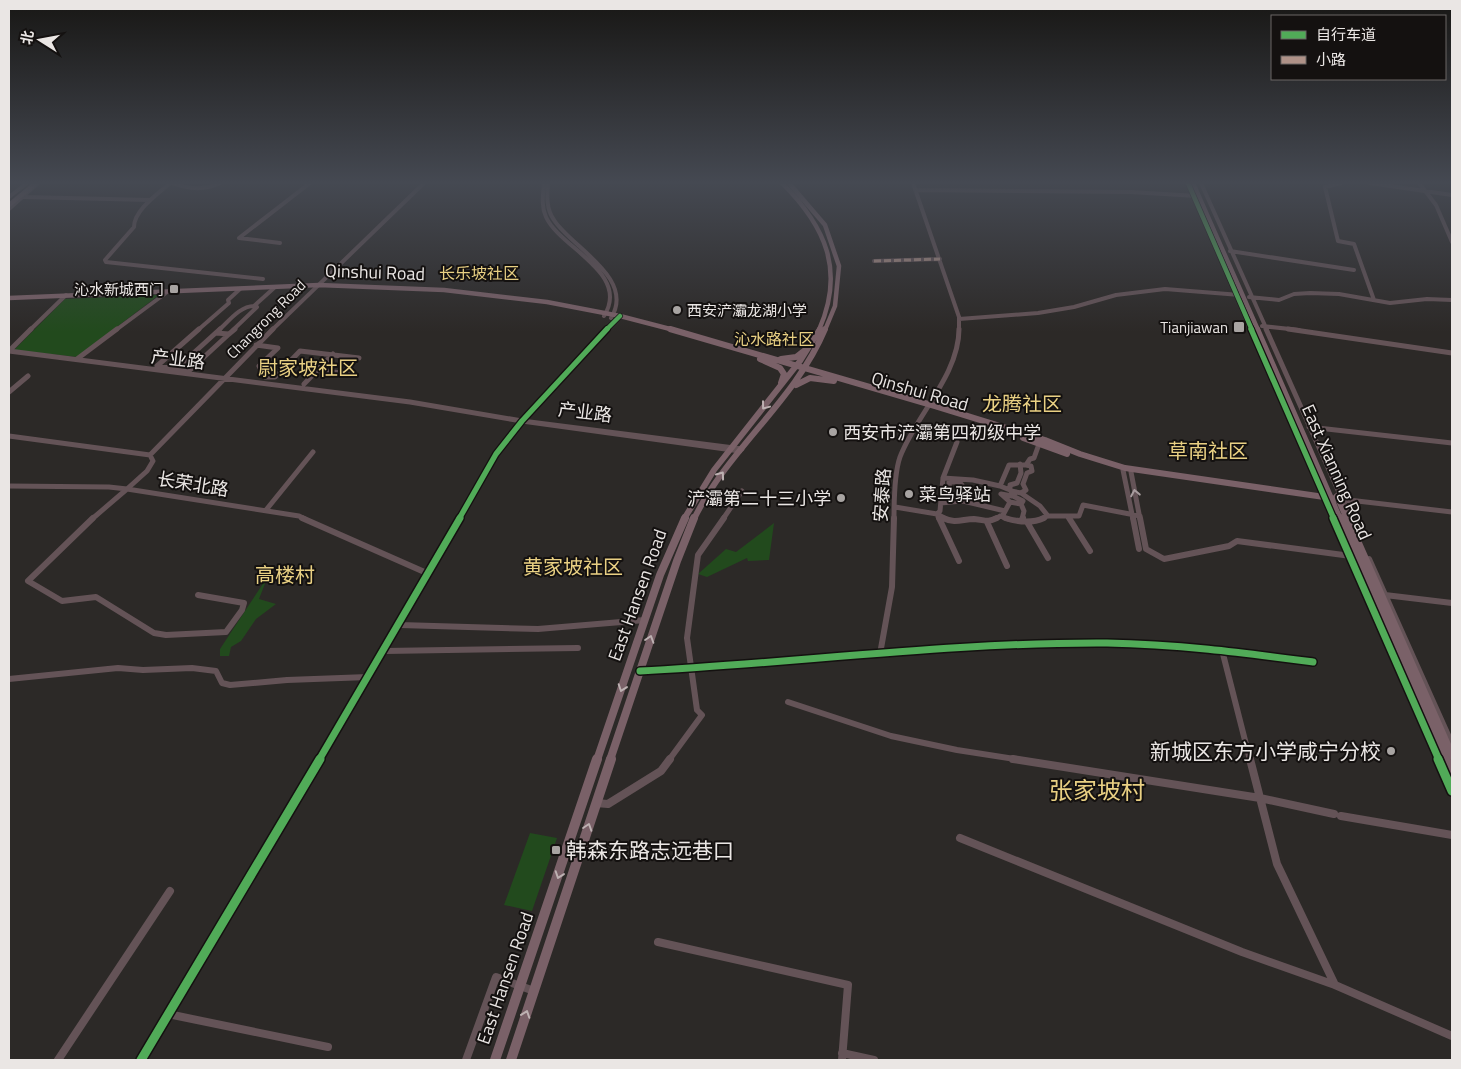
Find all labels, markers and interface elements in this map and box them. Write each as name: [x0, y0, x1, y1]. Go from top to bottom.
north arrow: [15, 15, 65, 65]
legend: [1271, 15, 1446, 80]
text: 自行车道: [1316, 23, 1376, 46]
text: 北: [15, 29, 38, 46]
text: 小路: [1316, 48, 1346, 71]
street label: Qinshui Road: [325, 257, 425, 287]
district label: 长乐坡社区: [439, 261, 519, 285]
street label: Changrong Road: [221, 274, 311, 364]
place label: 沁水新城西门: [74, 278, 164, 301]
marker: 沁水新城西门: [168, 283, 180, 295]
place label: 西安浐灞龙湖小学: [687, 299, 807, 322]
marker: 西安浐灞龙湖小学: [671, 304, 683, 316]
place label: Tianjiawan: [1160, 316, 1228, 339]
marker: Tianjiawan: [1232, 320, 1246, 334]
district label: 沁水路社区: [734, 327, 814, 351]
street label: 产业路: [150, 342, 206, 376]
district label: 尉家坡社区: [258, 352, 358, 383]
street label: Qinshui Road: [868, 364, 972, 418]
district label: 龙腾社区: [982, 388, 1062, 419]
street label: 产业路: [557, 395, 613, 429]
one-way arrow: [762, 400, 770, 409]
street label: East Xianning Road: [1295, 400, 1379, 544]
place label: 西安市浐灞第四初级中学: [843, 419, 1041, 446]
marker: 西安市浐灞第四初级中学: [827, 426, 839, 438]
district label: 草南社区: [1168, 435, 1248, 466]
street label: 长荣北路: [155, 465, 231, 503]
street label: 安泰路: [867, 467, 897, 523]
one-way arrow: [715, 471, 724, 481]
place label: 菜鸟驿站: [919, 481, 991, 508]
place label: 浐灞第二十三小学: [687, 485, 831, 512]
marker: 菜鸟驿站: [903, 488, 915, 500]
one-way arrow: [1131, 489, 1141, 497]
marker: 浐灞第二十三小学: [835, 492, 847, 504]
street label: East Hansen Road: [601, 525, 673, 665]
district label: 黄家坡社区: [523, 551, 623, 582]
district label: 高楼村: [255, 559, 315, 590]
one-way arrow: [645, 635, 655, 644]
one-way arrow: [618, 684, 628, 692]
place label: 新城区东方小学咸宁分校: [1150, 735, 1381, 767]
marker: 新城区东方小学咸宁分校: [1385, 745, 1397, 757]
district label: 张家坡村: [1049, 772, 1145, 808]
one-way arrow: [583, 823, 593, 831]
place label: 韩森东路志远巷口: [566, 834, 734, 866]
marker: 韩森东路志远巷口: [550, 844, 562, 856]
one-way arrow: [555, 871, 565, 879]
street label: East Hansen Road: [470, 908, 540, 1048]
one-way arrow: [520, 1010, 530, 1019]

